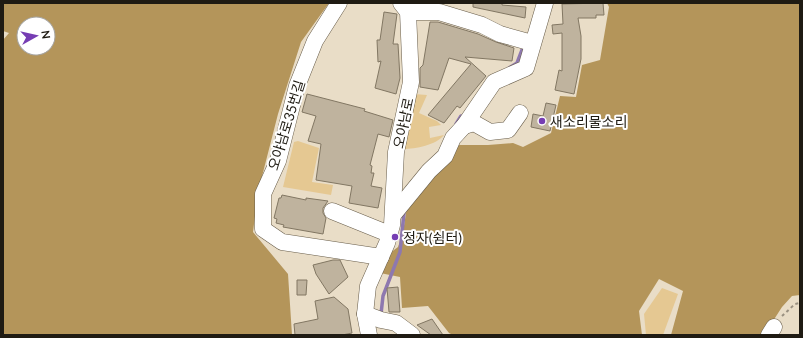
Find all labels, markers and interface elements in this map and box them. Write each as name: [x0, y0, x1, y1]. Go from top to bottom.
north arrow: [16, 16, 56, 56]
text: N: [39, 29, 53, 40]
street label: 오야남로35번길: [264, 78, 308, 172]
street label: 오야남로: [389, 96, 417, 150]
place label: 새소리물소리: [550, 113, 627, 130]
marker: 새소리물소리: [537, 116, 547, 126]
place label: 정자(쉼터): [403, 229, 462, 246]
marker: 정자(쉼터): [390, 232, 400, 242]

